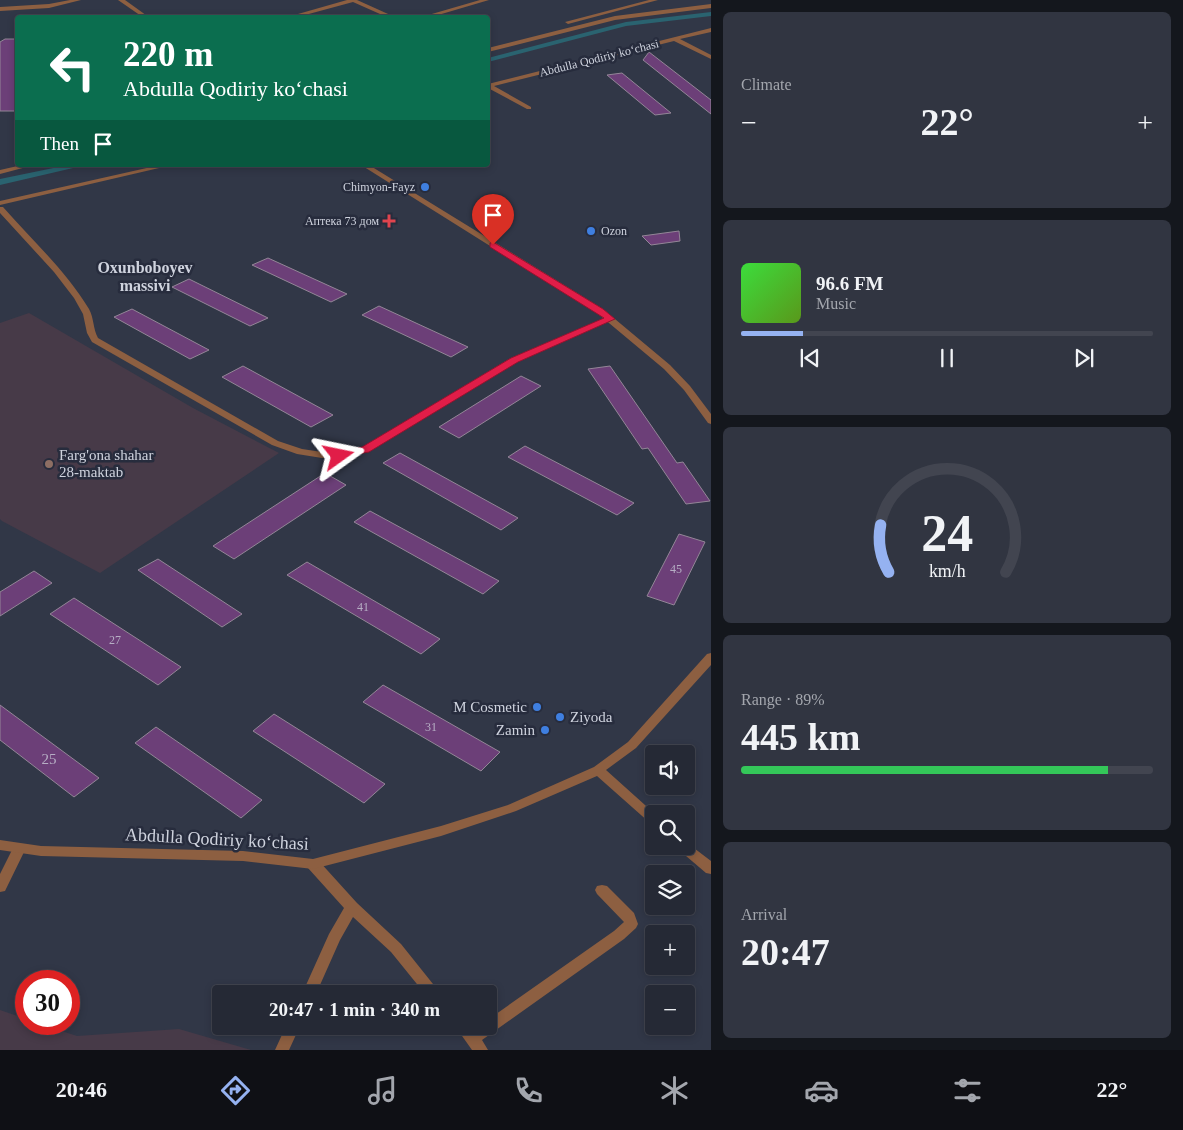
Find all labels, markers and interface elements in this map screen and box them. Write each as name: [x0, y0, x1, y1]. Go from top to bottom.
icon: left: [40, 35, 105, 100]
text: 220 m: [123, 35, 213, 74]
street label: Abdulla Qodiriy koʻchasi: [538, 36, 661, 80]
text: Abdulla Qodiriy koʻchasi: [123, 76, 348, 101]
text: Climate: [741, 76, 792, 93]
text: 22°: [920, 101, 974, 143]
text: −: [741, 107, 757, 138]
text: +: [1137, 107, 1153, 138]
icon: arrive: [89, 130, 117, 158]
text: Then: [40, 133, 79, 154]
place label: Chimyon-Fayz: [343, 180, 415, 194]
marker: Chimyon-Fayz: [419, 181, 431, 193]
pin: [472, 194, 514, 245]
icon: arrive: [479, 201, 507, 229]
place label: Аптека 73 дом: [305, 214, 379, 228]
marker: Аптека 73 дом: [383, 215, 395, 227]
place label: Ozon: [601, 224, 627, 238]
marker: Ozon: [585, 225, 597, 237]
district label: Oxunboboyev massivi: [97, 259, 193, 294]
text: 96.6 FM: [816, 273, 884, 294]
text: Music: [816, 295, 856, 312]
icon: previous: [796, 344, 824, 372]
icon: pause: [933, 344, 961, 372]
icon: next: [1070, 344, 1098, 372]
position arrow: [312, 429, 364, 481]
place label: Farg'ona shahar 28-maktab: [59, 447, 153, 480]
marker: Farg'ona shahar 28-maktab: [43, 458, 55, 470]
text: 24: [921, 505, 973, 562]
text: km/h: [929, 561, 965, 581]
house number: 45: [670, 562, 682, 576]
house number: 41: [357, 600, 369, 614]
house number: 27: [109, 633, 121, 647]
text: Range · 89%: [741, 691, 825, 708]
place label: M Cosmetic: [453, 699, 527, 715]
marker: M Cosmetic: [531, 701, 543, 713]
place label: Ziyoda: [570, 709, 613, 725]
marker: Ziyoda: [554, 711, 566, 723]
text: 445 km: [741, 716, 860, 758]
house number: 31: [425, 720, 437, 734]
place label: Zamin: [496, 722, 535, 738]
marker: Zamin: [539, 724, 551, 736]
map controls: [645, 745, 695, 1035]
button: sound: [645, 745, 695, 795]
house number: 25: [42, 751, 57, 767]
button: search: [645, 805, 695, 855]
street label: Abdulla Qodiriy koʻchasi: [125, 824, 309, 854]
button: layers: [645, 865, 695, 915]
text: Arrival: [741, 906, 787, 923]
button: +: [645, 925, 695, 975]
text: 20:47: [741, 931, 830, 973]
speed limit sign: 30: [15, 970, 80, 1035]
button: −: [645, 985, 695, 1035]
text: 20:47 · 1 min · 340 m: [269, 999, 440, 1020]
icon: directions: [218, 1073, 253, 1108]
icon: music: [365, 1073, 400, 1108]
icon: phone: [511, 1073, 546, 1108]
icon: climate: [657, 1073, 692, 1108]
icon: car: [804, 1073, 839, 1108]
icon: filters: [950, 1073, 985, 1108]
text: 20:46: [56, 1077, 107, 1102]
text: 22°: [1096, 1077, 1127, 1102]

